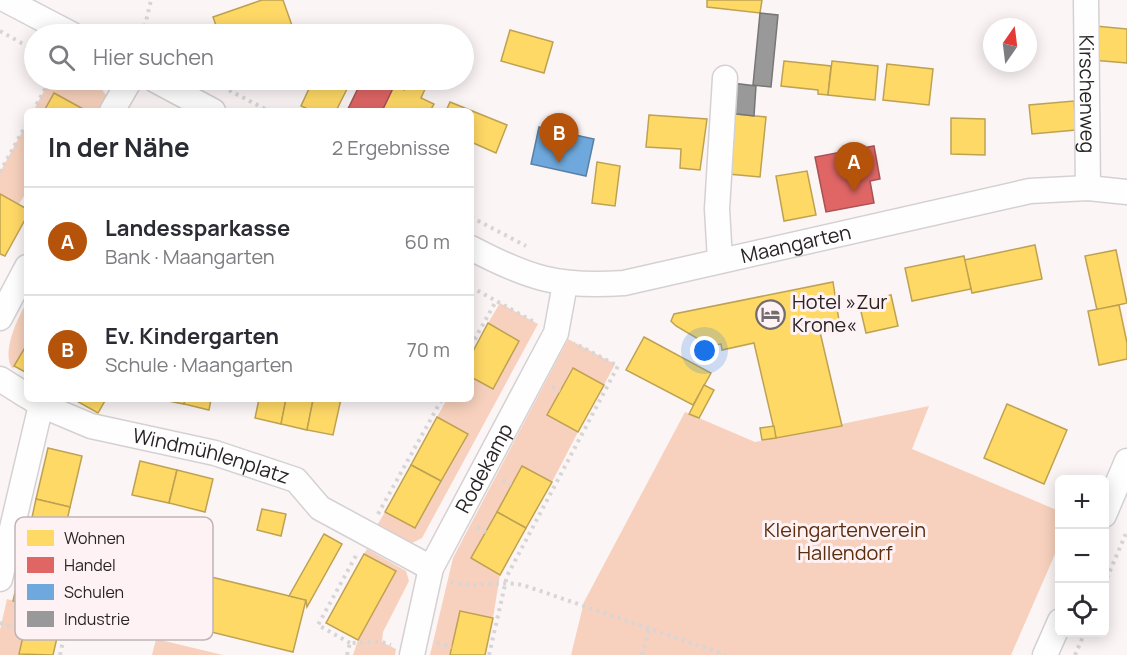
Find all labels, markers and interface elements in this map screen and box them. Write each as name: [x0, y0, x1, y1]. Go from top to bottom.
north arrow: [983, 18, 1037, 72]
search box: [24, 24, 474, 90]
street label: Kirschenweg: [1073, 35, 1102, 153]
icon: search: [45, 41, 78, 74]
text: Hier suchen: [93, 42, 214, 72]
pin: B: [540, 114, 578, 163]
text: In der Nähe: [48, 129, 190, 165]
text: 2 Ergebnisse: [332, 134, 450, 161]
pin: A: [834, 142, 874, 192]
text: Landessparkasse: [105, 213, 290, 243]
street label: Maangarten: [738, 218, 853, 269]
text: A: [61, 228, 74, 255]
text: 60 m: [404, 228, 450, 255]
text: Bank · Maangarten: [105, 243, 275, 270]
place label: Hotel »Zur Krone«: [792, 288, 888, 338]
hotel icon: Hotel »Zur Krone«: [755, 298, 787, 330]
text: Ev. Kindergarten: [105, 321, 279, 351]
text: B: [61, 336, 74, 363]
text: 70 m: [407, 336, 450, 363]
your location: [690, 336, 719, 365]
text: Schule · Maangarten: [105, 351, 293, 378]
street label: Rodekamp: [449, 418, 519, 518]
street label: Windmühlenplatz: [130, 421, 293, 490]
map controls: [1055, 475, 1109, 637]
button: +: [1055, 475, 1109, 529]
park label: Kleingartenverein Hallendorf: [764, 516, 926, 566]
legend: [15, 517, 213, 640]
text: Wohnen: [64, 527, 125, 549]
button: −: [1055, 529, 1109, 583]
text: Handel: [64, 554, 116, 576]
text: Schulen: [64, 581, 124, 603]
button: locate: [1055, 583, 1109, 637]
text: Industrie: [64, 608, 130, 630]

